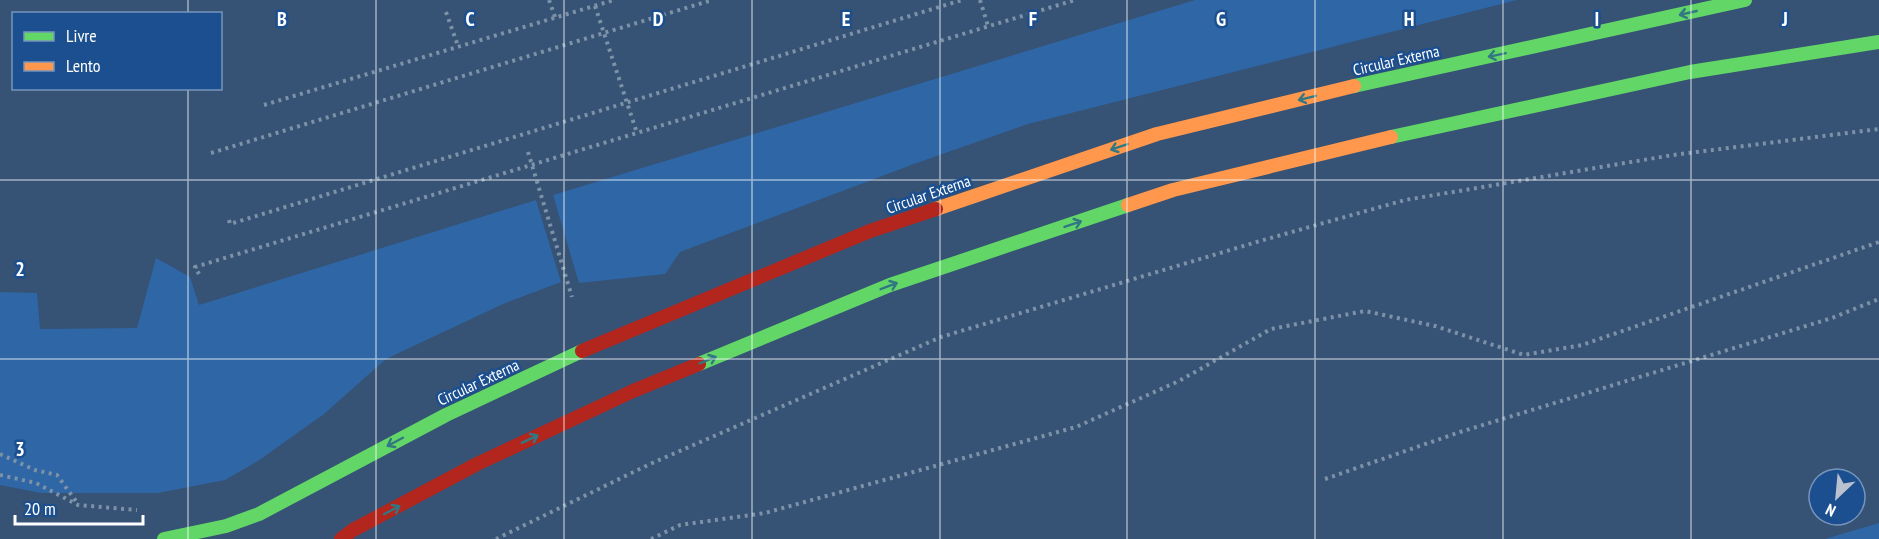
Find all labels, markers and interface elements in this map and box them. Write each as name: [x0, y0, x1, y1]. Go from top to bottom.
text: B: [277, 6, 287, 32]
text: C: [465, 6, 475, 32]
text: D: [653, 6, 664, 32]
text: E: [842, 6, 850, 32]
text: F: [1029, 6, 1037, 32]
text: G: [1216, 6, 1226, 32]
text: H: [1404, 6, 1414, 32]
text: I: [1595, 6, 1599, 32]
text: J: [1781, 6, 1788, 32]
one-way arrow: [1679, 8, 1698, 19]
legend: [12, 12, 222, 90]
text: Livre: [66, 24, 97, 47]
street label: Circular Externa: [1351, 40, 1441, 80]
one-way arrow: [1488, 49, 1507, 61]
text: Lento: [66, 54, 101, 77]
one-way arrow: [1298, 92, 1317, 104]
one-way arrow: [1110, 143, 1129, 154]
street label: Circular Externa: [883, 170, 973, 218]
one-way arrow: [1064, 218, 1083, 229]
text: 2: [15, 256, 25, 282]
one-way arrow: [879, 280, 898, 291]
street label: Circular Externa: [434, 354, 522, 410]
one-way arrow: [699, 354, 717, 365]
one-way arrow: [520, 432, 538, 444]
text: 3: [15, 436, 25, 462]
one-way arrow: [386, 437, 404, 448]
north arrow: [1807, 467, 1867, 527]
scale bar: [15, 488, 142, 526]
text: 20 m: [24, 497, 56, 520]
text: N: [1822, 500, 1839, 521]
one-way arrow: [382, 504, 400, 515]

